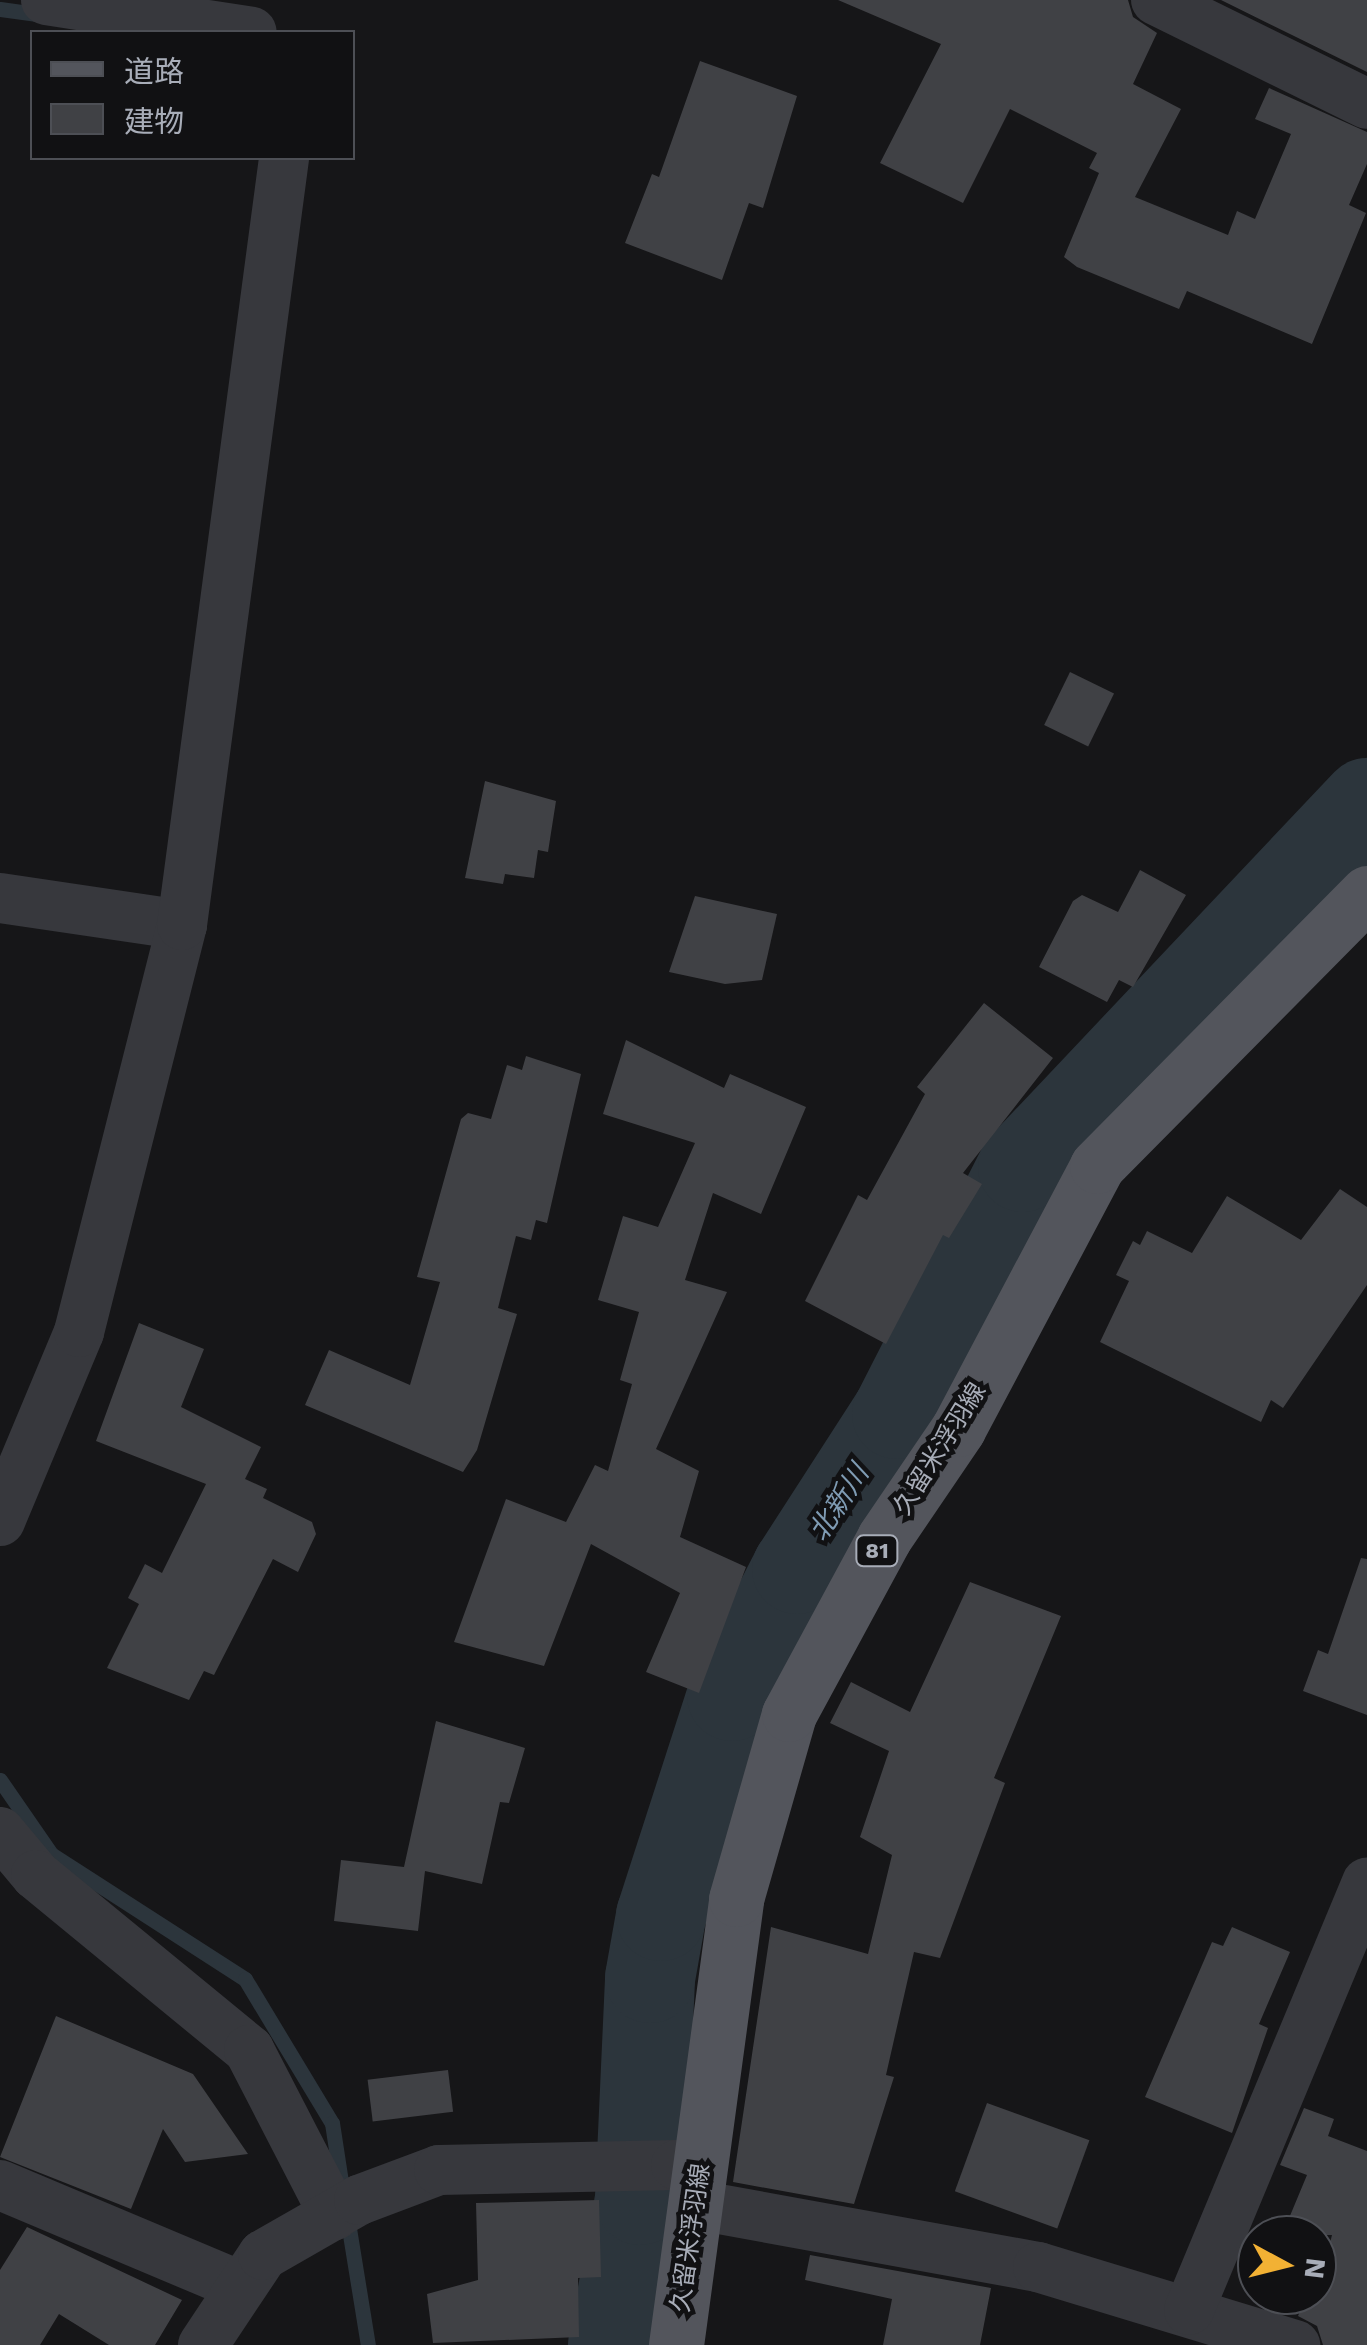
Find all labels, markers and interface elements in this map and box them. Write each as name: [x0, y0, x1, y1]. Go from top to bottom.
legend: [30, 30, 355, 160]
text: 道路: [124, 54, 184, 89]
text: 建物: [124, 104, 184, 139]
street label: 久留米浮羽線: [888, 1377, 992, 1521]
water label: 北新川: [802, 1459, 876, 1547]
road number: 81: [854, 1534, 900, 1568]
street label: 久留米浮羽線: [666, 2162, 716, 2314]
north arrow: [1237, 2215, 1337, 2315]
text: N: [1298, 2256, 1333, 2281]

